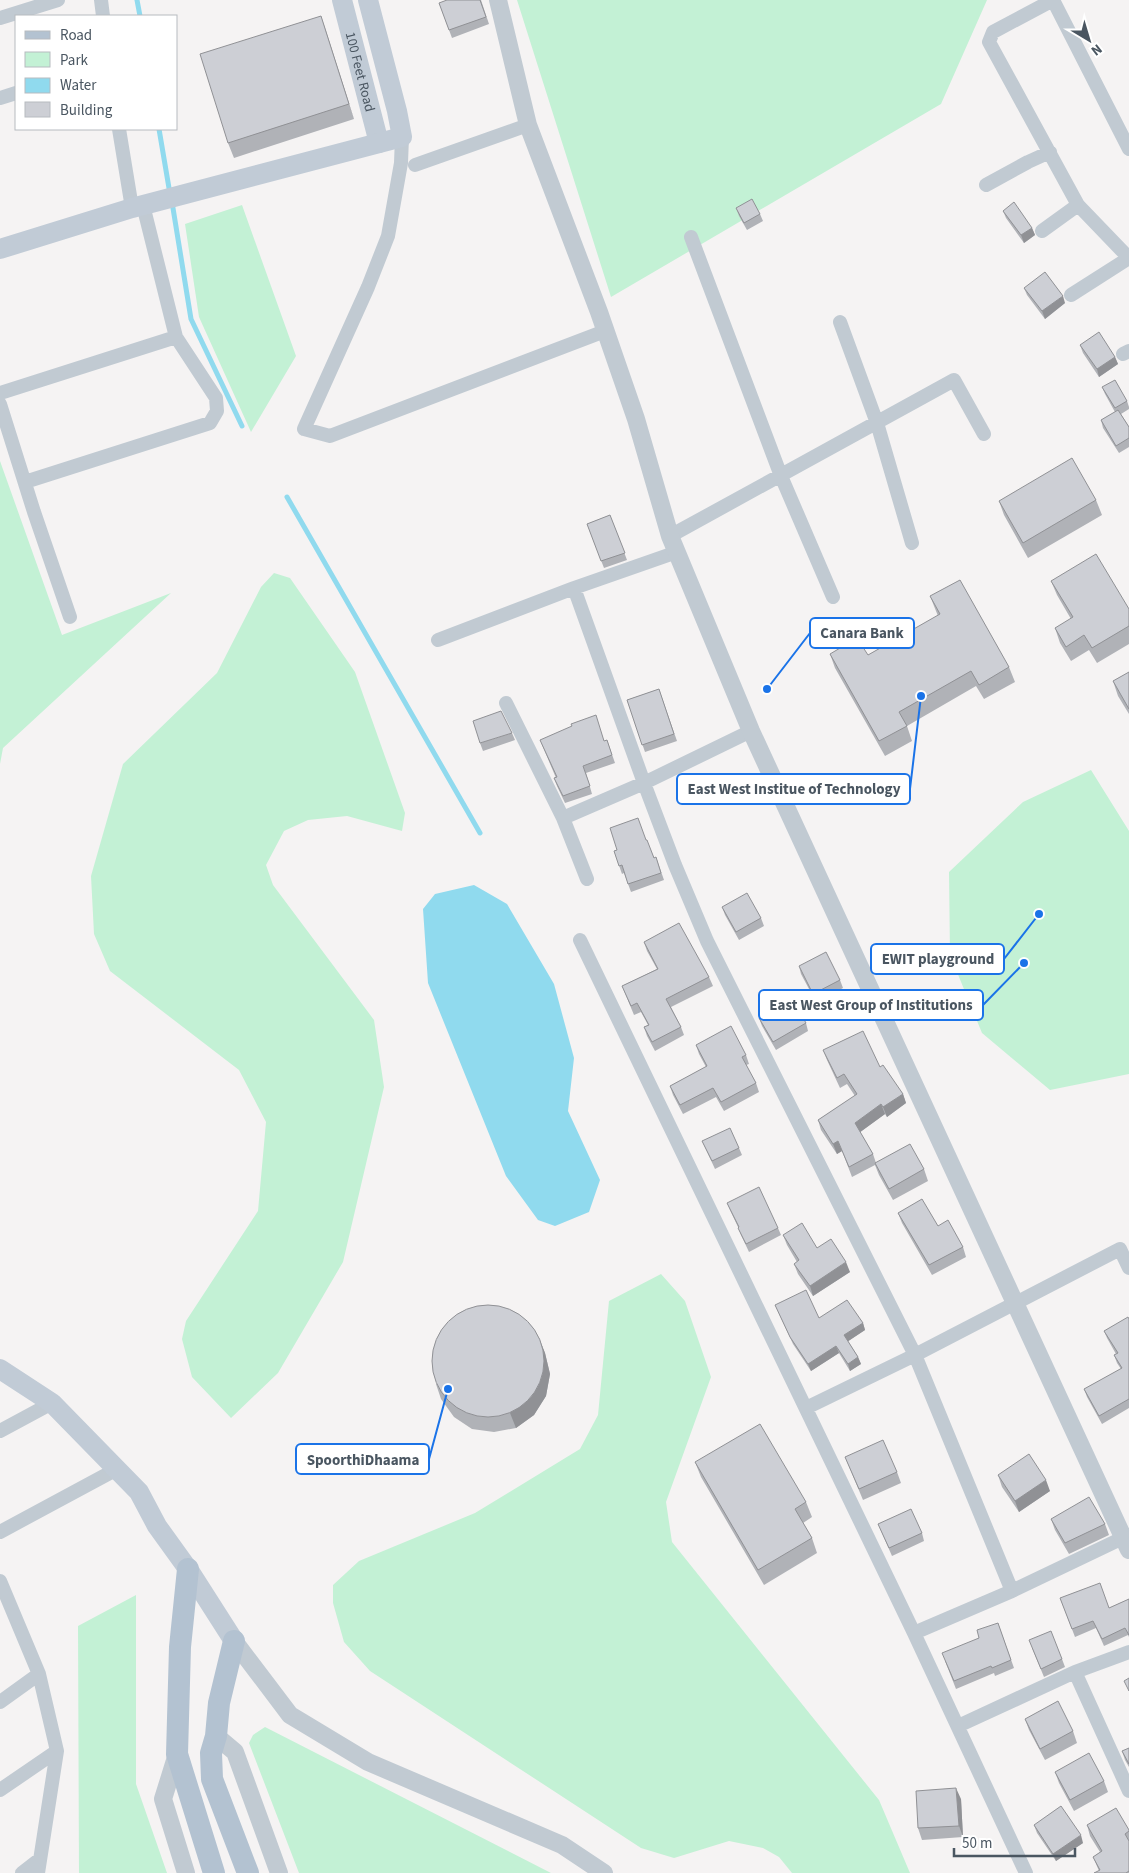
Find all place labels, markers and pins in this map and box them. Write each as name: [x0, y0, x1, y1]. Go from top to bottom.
callout: Canara Bank: [810, 618, 914, 648]
callout: East West Institue of Technology: [677, 774, 910, 804]
callout: EWIT playground: [871, 944, 1004, 974]
callout: East West Group of Institutions: [759, 990, 983, 1020]
callout: SpoorthiDhaama: [296, 1444, 429, 1474]

